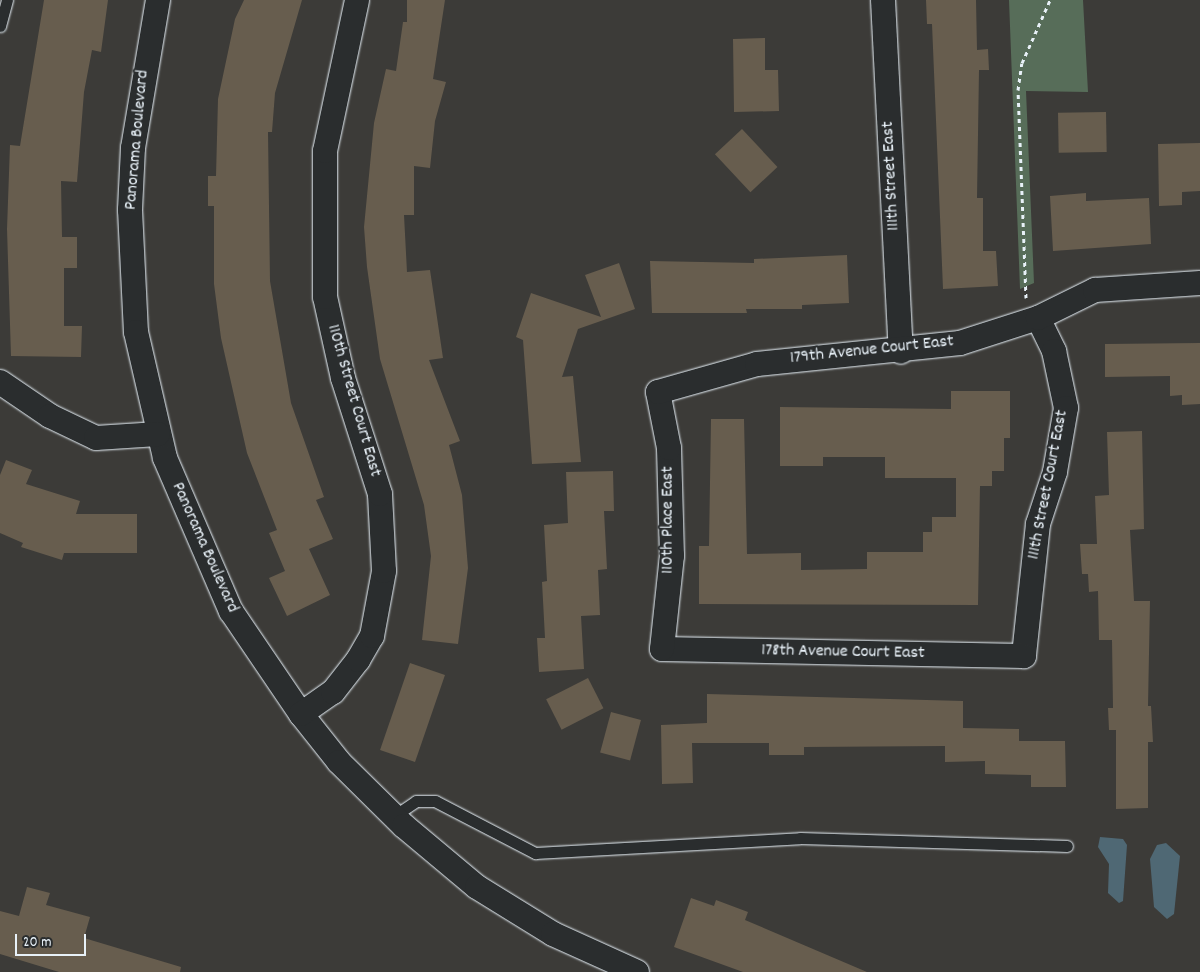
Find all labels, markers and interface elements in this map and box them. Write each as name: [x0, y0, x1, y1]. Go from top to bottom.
street label: Panorama Boulevard: [121, 69, 155, 211]
street label: 111th Street East: [878, 121, 906, 231]
street label: 110th Street Court East: [321, 322, 385, 480]
street label: 179th Avenue Court East: [789, 332, 955, 370]
street label: 111th Street Court East: [1024, 409, 1074, 561]
street label: 110th Place East: [658, 466, 680, 574]
street label: Panorama Boulevard: [166, 479, 242, 617]
street label: 178th Avenue Court East: [761, 641, 925, 665]
scale bar: [18, 924, 89, 956]
text: 20 m: [23, 932, 51, 954]

